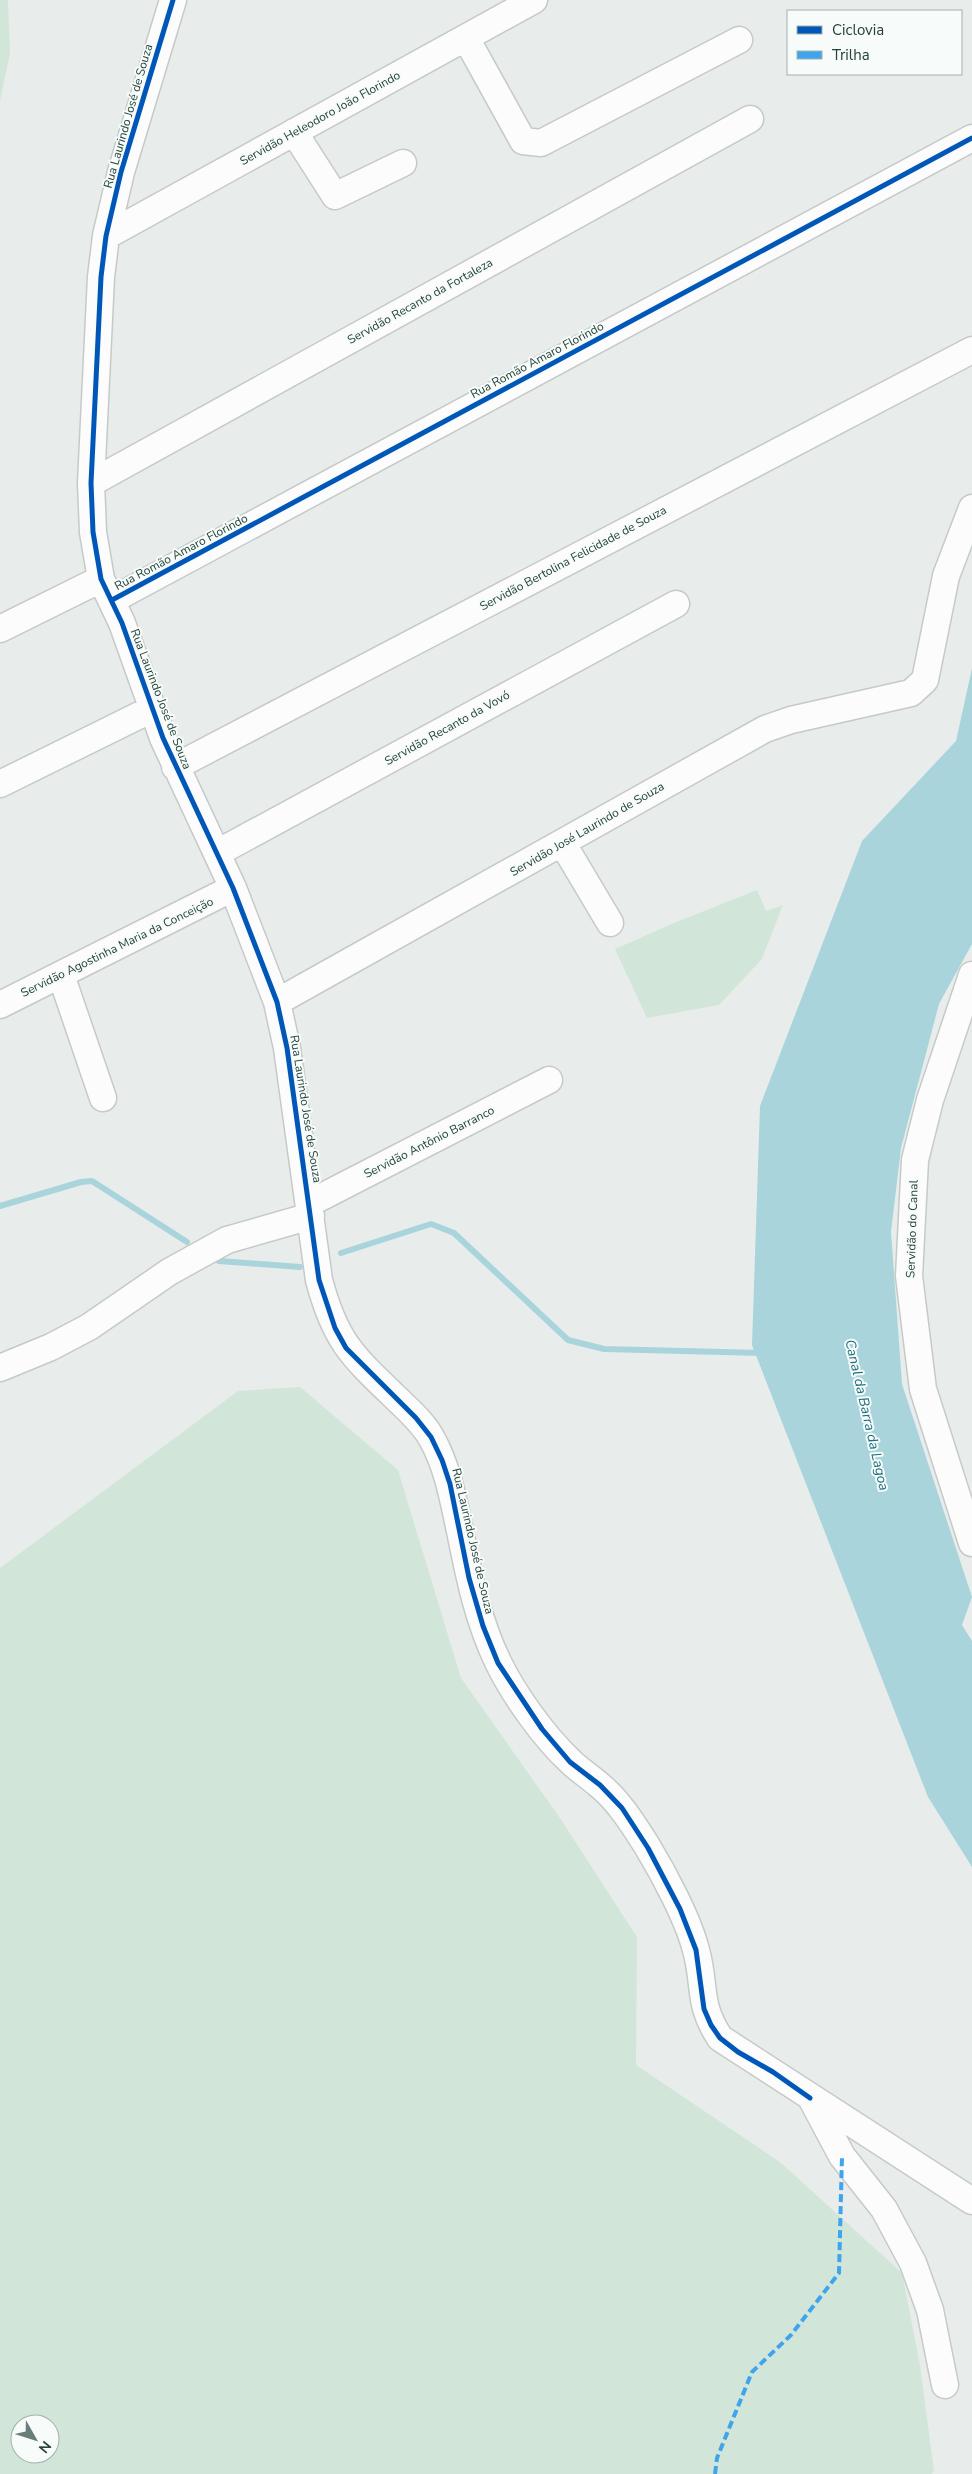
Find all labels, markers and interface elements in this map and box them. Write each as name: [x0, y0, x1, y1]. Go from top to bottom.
legend: [787, 10, 962, 75]
text: Ciclovia: [832, 20, 884, 40]
street label: Rua Laurindo José de Souza: [100, 42, 156, 190]
text: Trilha: [832, 45, 870, 65]
street label: Servidão Heleodoro João Florindo: [237, 67, 403, 169]
street label: Servidão Recanto da Fortaleza: [345, 254, 495, 348]
street label: Rua Romão Amaro Florindo: [468, 318, 607, 402]
street label: Servidão Bertolina Felicidade de Souza: [477, 502, 669, 614]
street label: Rua Romão Amaro Florindo: [112, 510, 251, 594]
street label: Rua Laurindo José de Souza: [127, 626, 195, 772]
street label: Servidão Recanto da Vovó: [382, 687, 513, 769]
street label: Servidão José Laurindo de Souza: [507, 778, 667, 880]
street label: Servidão Agostinha Maria da Conceição: [18, 893, 216, 1001]
street label: Rua Laurindo José de Souza: [286, 1034, 326, 1184]
street label: Servidão Antônio Barranco: [361, 1102, 497, 1182]
street label: Servidão do Canal: [902, 1179, 922, 1278]
water label: Canal da Barra da Lagoa: [840, 1338, 894, 1492]
street label: Rua Laurindo José de Souza: [448, 1466, 498, 1616]
north arrow: [10, 2414, 60, 2464]
text: N: [34, 2437, 55, 2457]

